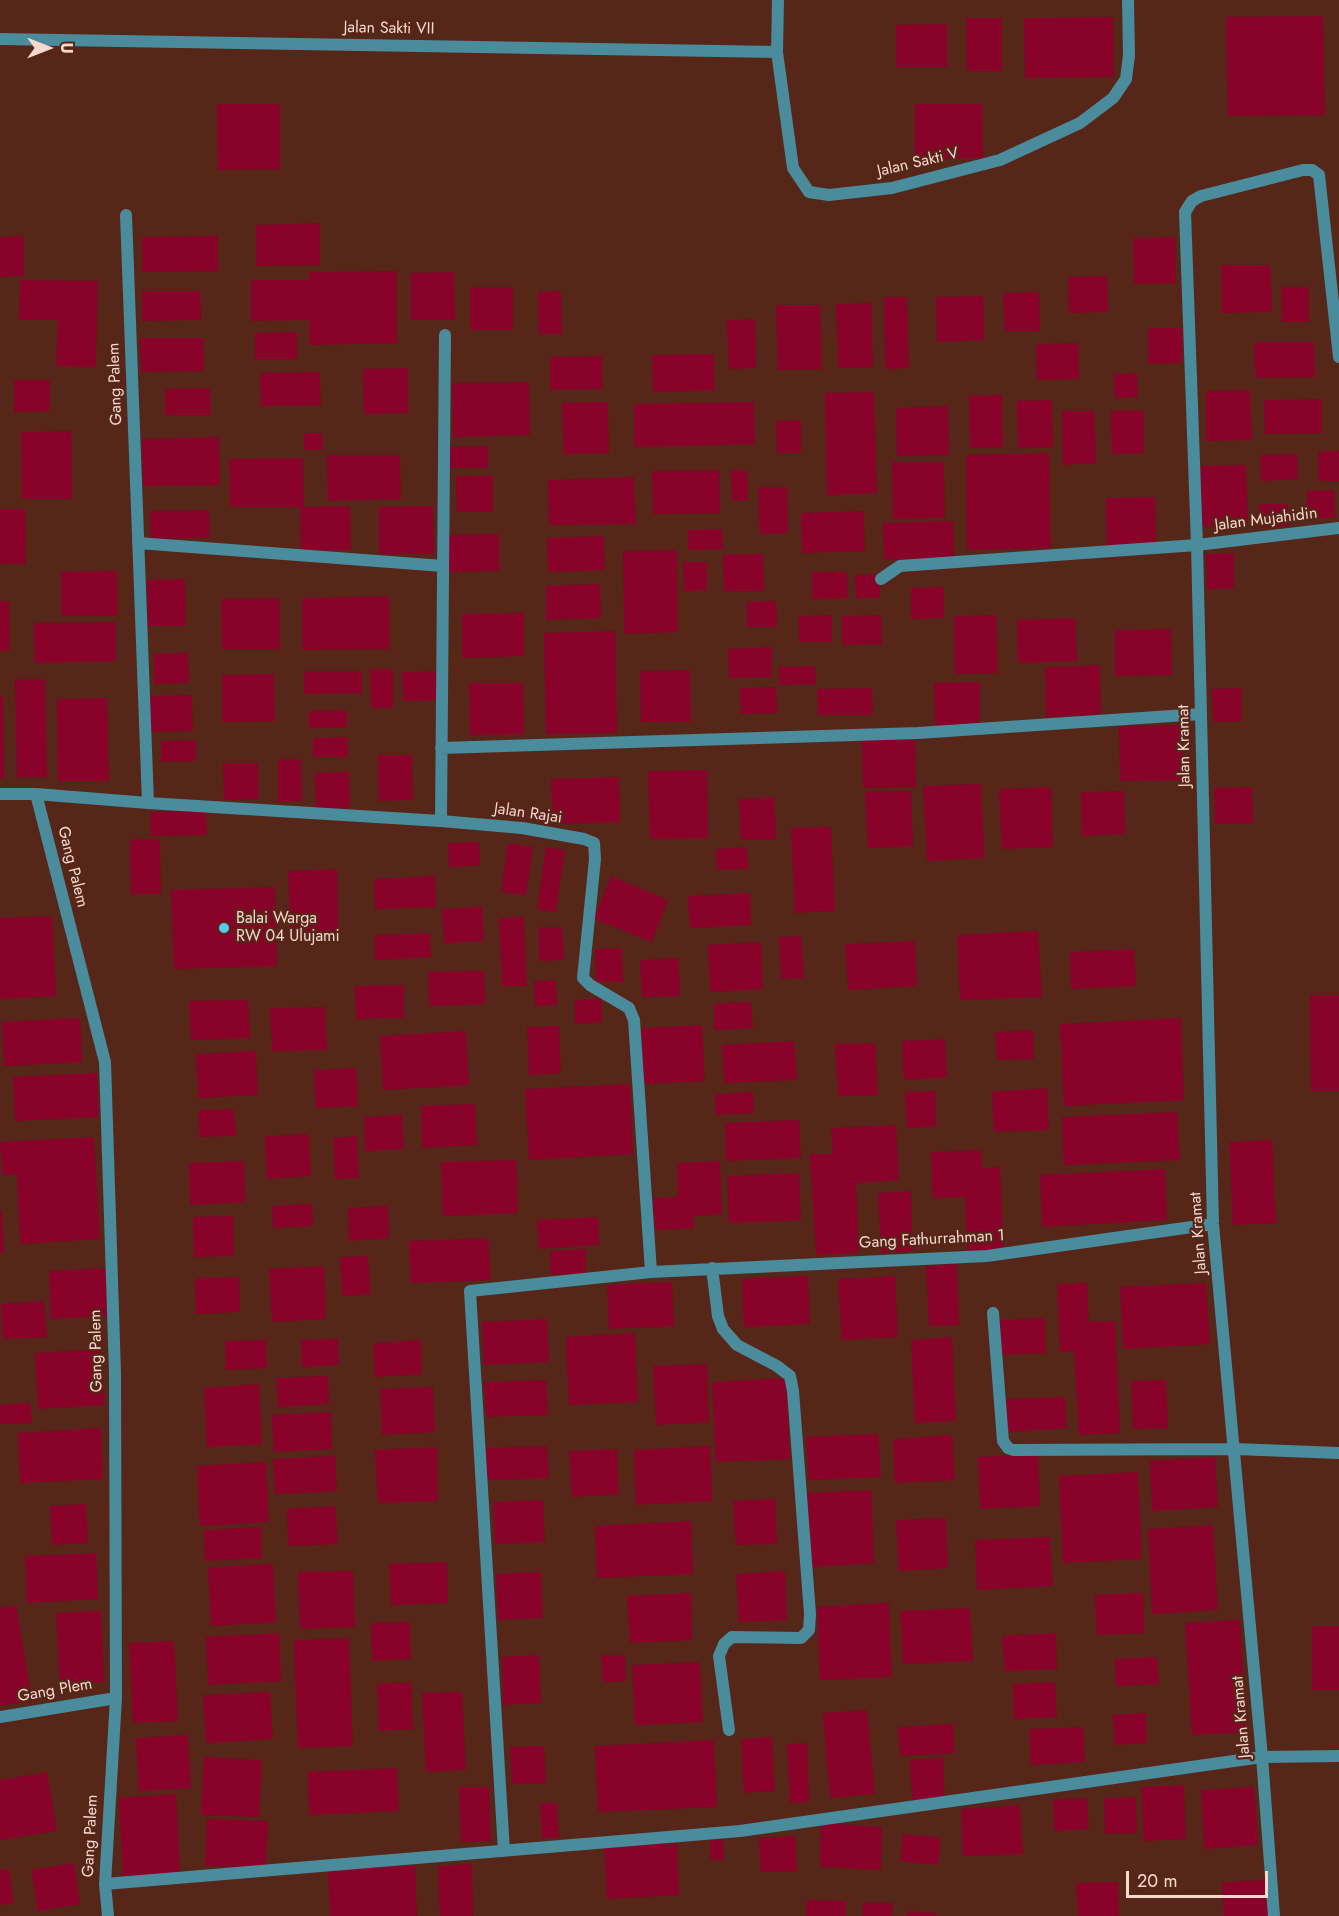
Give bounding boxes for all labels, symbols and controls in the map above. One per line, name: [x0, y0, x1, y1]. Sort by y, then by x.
north arrow: [18, 18, 78, 78]
street label: Jalan Sakti VII: [343, 19, 435, 39]
text: U: [55, 42, 78, 54]
street label: Jalan Sakti V: [875, 144, 961, 182]
street label: Gang Palem: [105, 342, 127, 426]
street label: Jalan Mujahidin: [1214, 504, 1318, 536]
street label: Jalan Kramat: [1175, 705, 1195, 787]
street label: Jalan Rajai: [493, 800, 563, 828]
street label: Gang Palem: [53, 825, 91, 909]
place label: Balai Warga RW 04 Ulujami: [236, 909, 340, 947]
marker: Balai Warga RW 04 Ulujami: [217, 921, 231, 935]
street label: Jalan Kramat: [1187, 1191, 1211, 1275]
street label: Gang Fathurrahman 1: [859, 1227, 1005, 1253]
street label: Gang Palem: [87, 1309, 107, 1393]
street label: Gang Plem: [16, 1675, 94, 1707]
street label: Jalan Kramat: [1229, 1675, 1255, 1759]
street label: Gang Palem: [79, 1794, 103, 1878]
scale bar: [1129, 1859, 1272, 1897]
text: 20 m: [1137, 1868, 1177, 1894]

